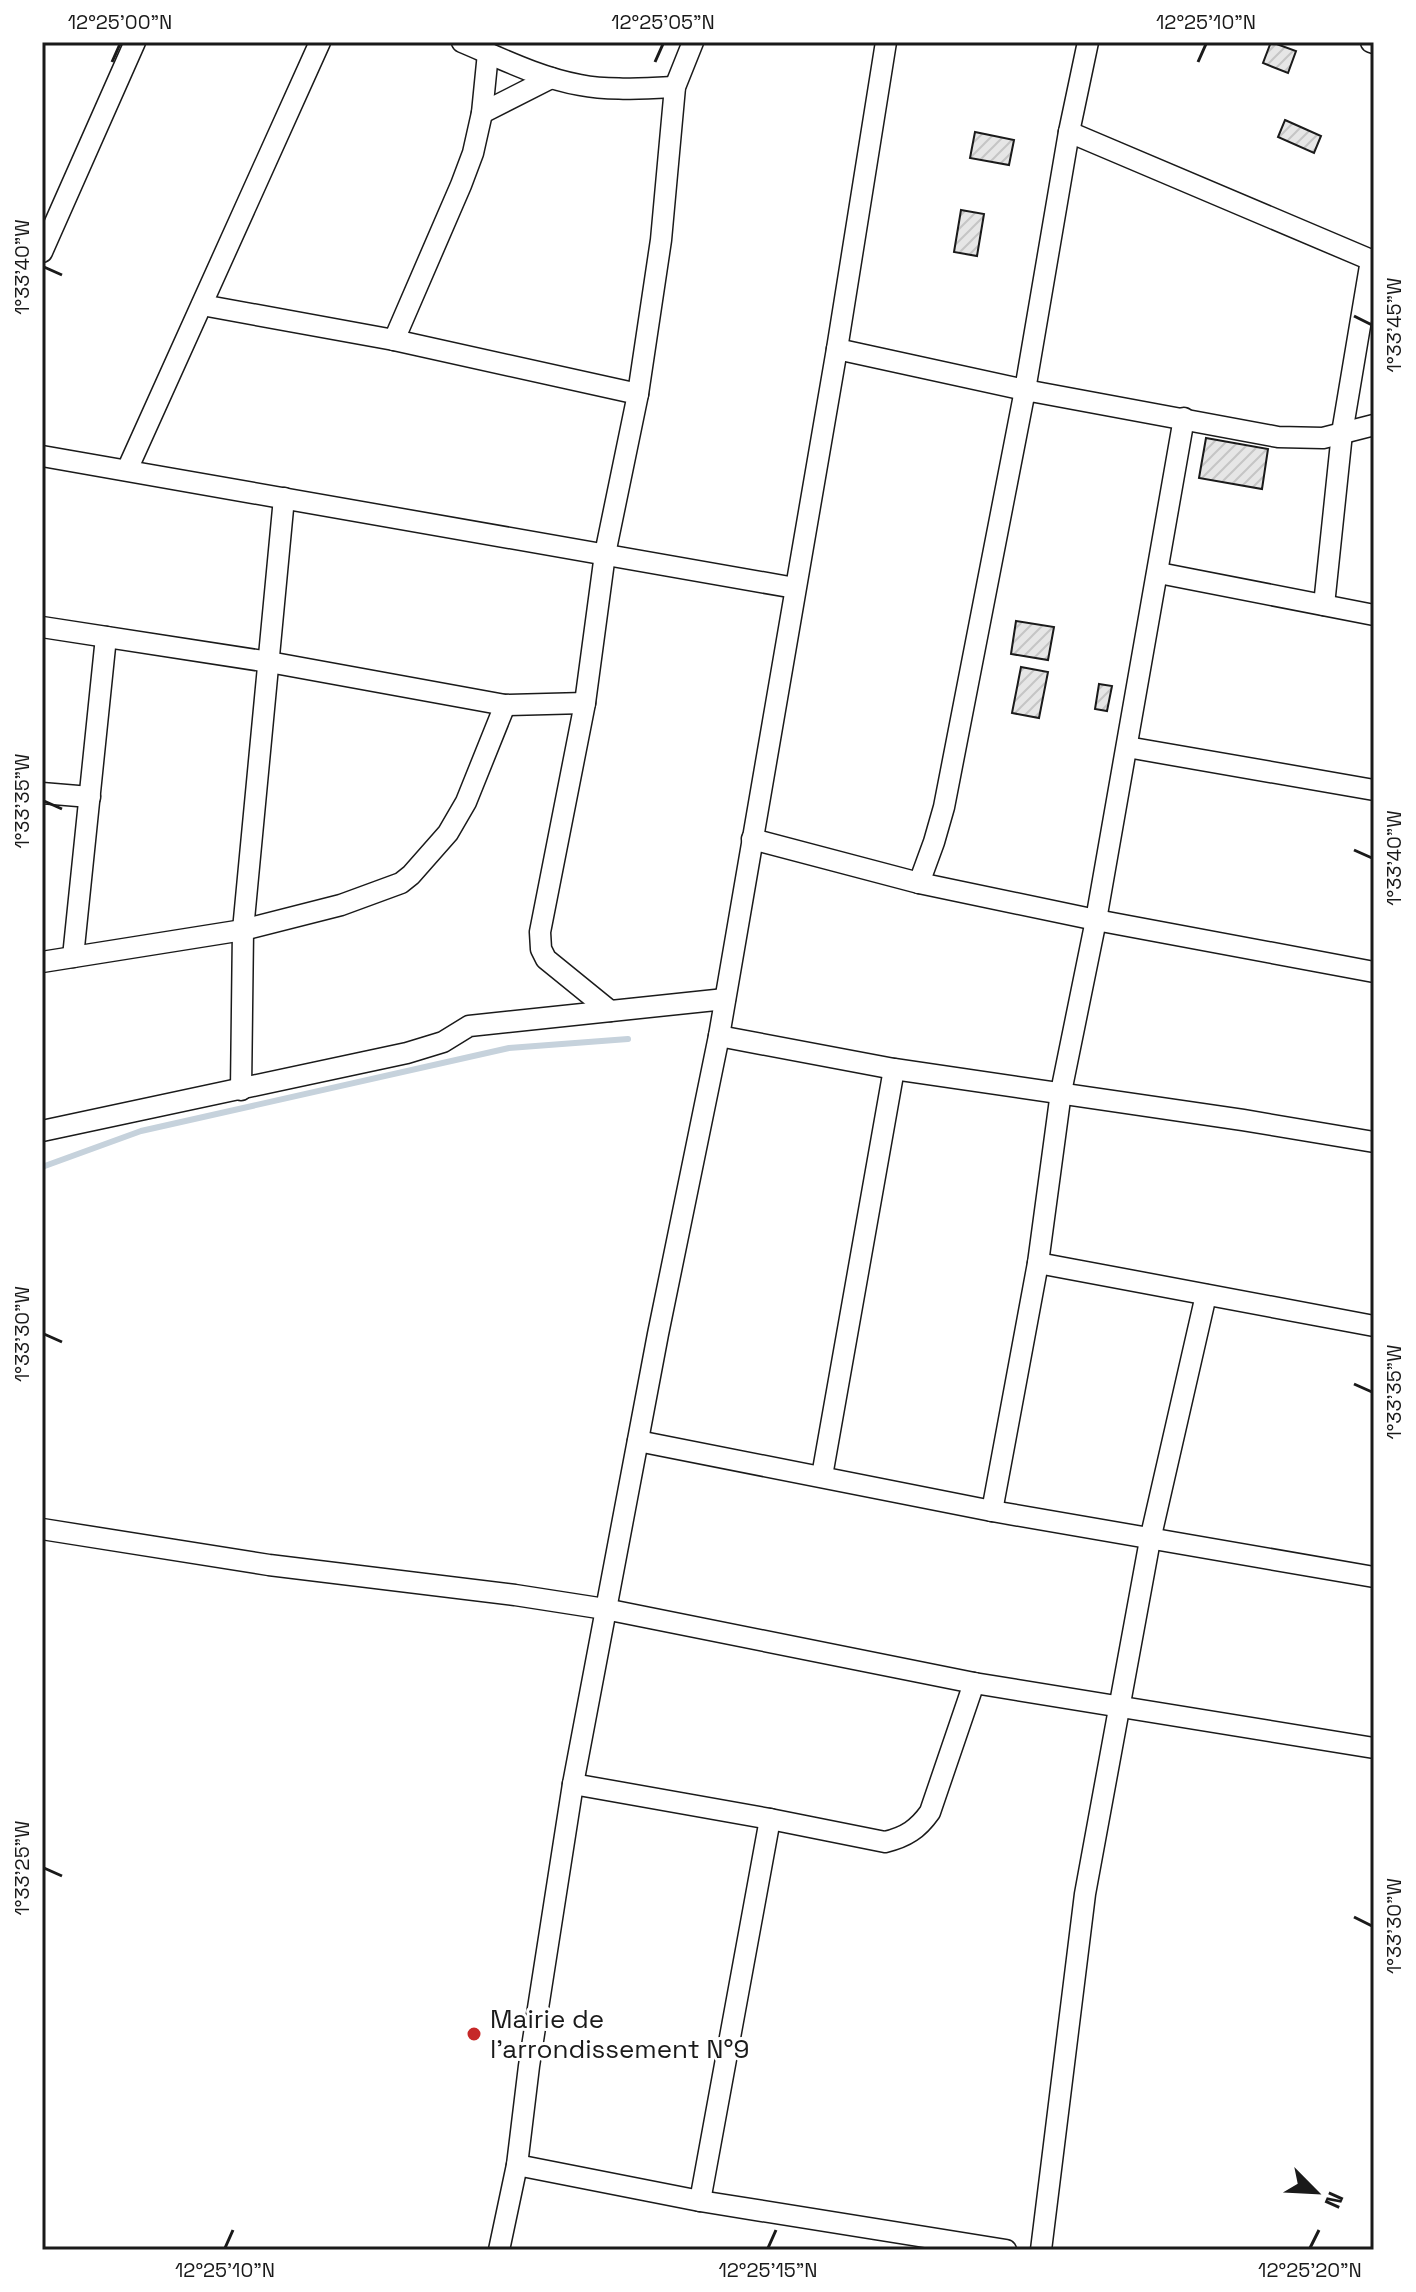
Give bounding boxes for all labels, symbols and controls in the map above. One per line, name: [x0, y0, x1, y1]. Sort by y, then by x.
text: 12°25'00"N: [68, 9, 172, 35]
text: 12°25'05"N: [611, 9, 715, 35]
text: 12°25'10"N: [1156, 9, 1256, 35]
text: 1°33'40"W: [9, 219, 35, 315]
text: 1°33'45"W: [1381, 278, 1407, 372]
text: 1°33'35"W: [9, 753, 35, 849]
text: 1°33'40"W: [1381, 810, 1407, 906]
text: 1°33'30"W: [9, 1286, 35, 1382]
text: 1°33'35"W: [1381, 1344, 1407, 1440]
text: 1°33'25"W: [9, 1820, 35, 1916]
text: 1°33'30"W: [1381, 1878, 1407, 1974]
place label: Mairie de l'arrondissement N°9: [490, 2002, 749, 2066]
marker: Mairie de l'arrondissement N°9: [465, 2025, 483, 2043]
north arrow: [1276, 2152, 1356, 2232]
text: N: [1318, 2188, 1350, 2213]
text: 12°25'10"N: [175, 2257, 275, 2283]
text: 12°25'15"N: [718, 2257, 818, 2283]
text: 12°25'20"N: [1258, 2257, 1362, 2283]

